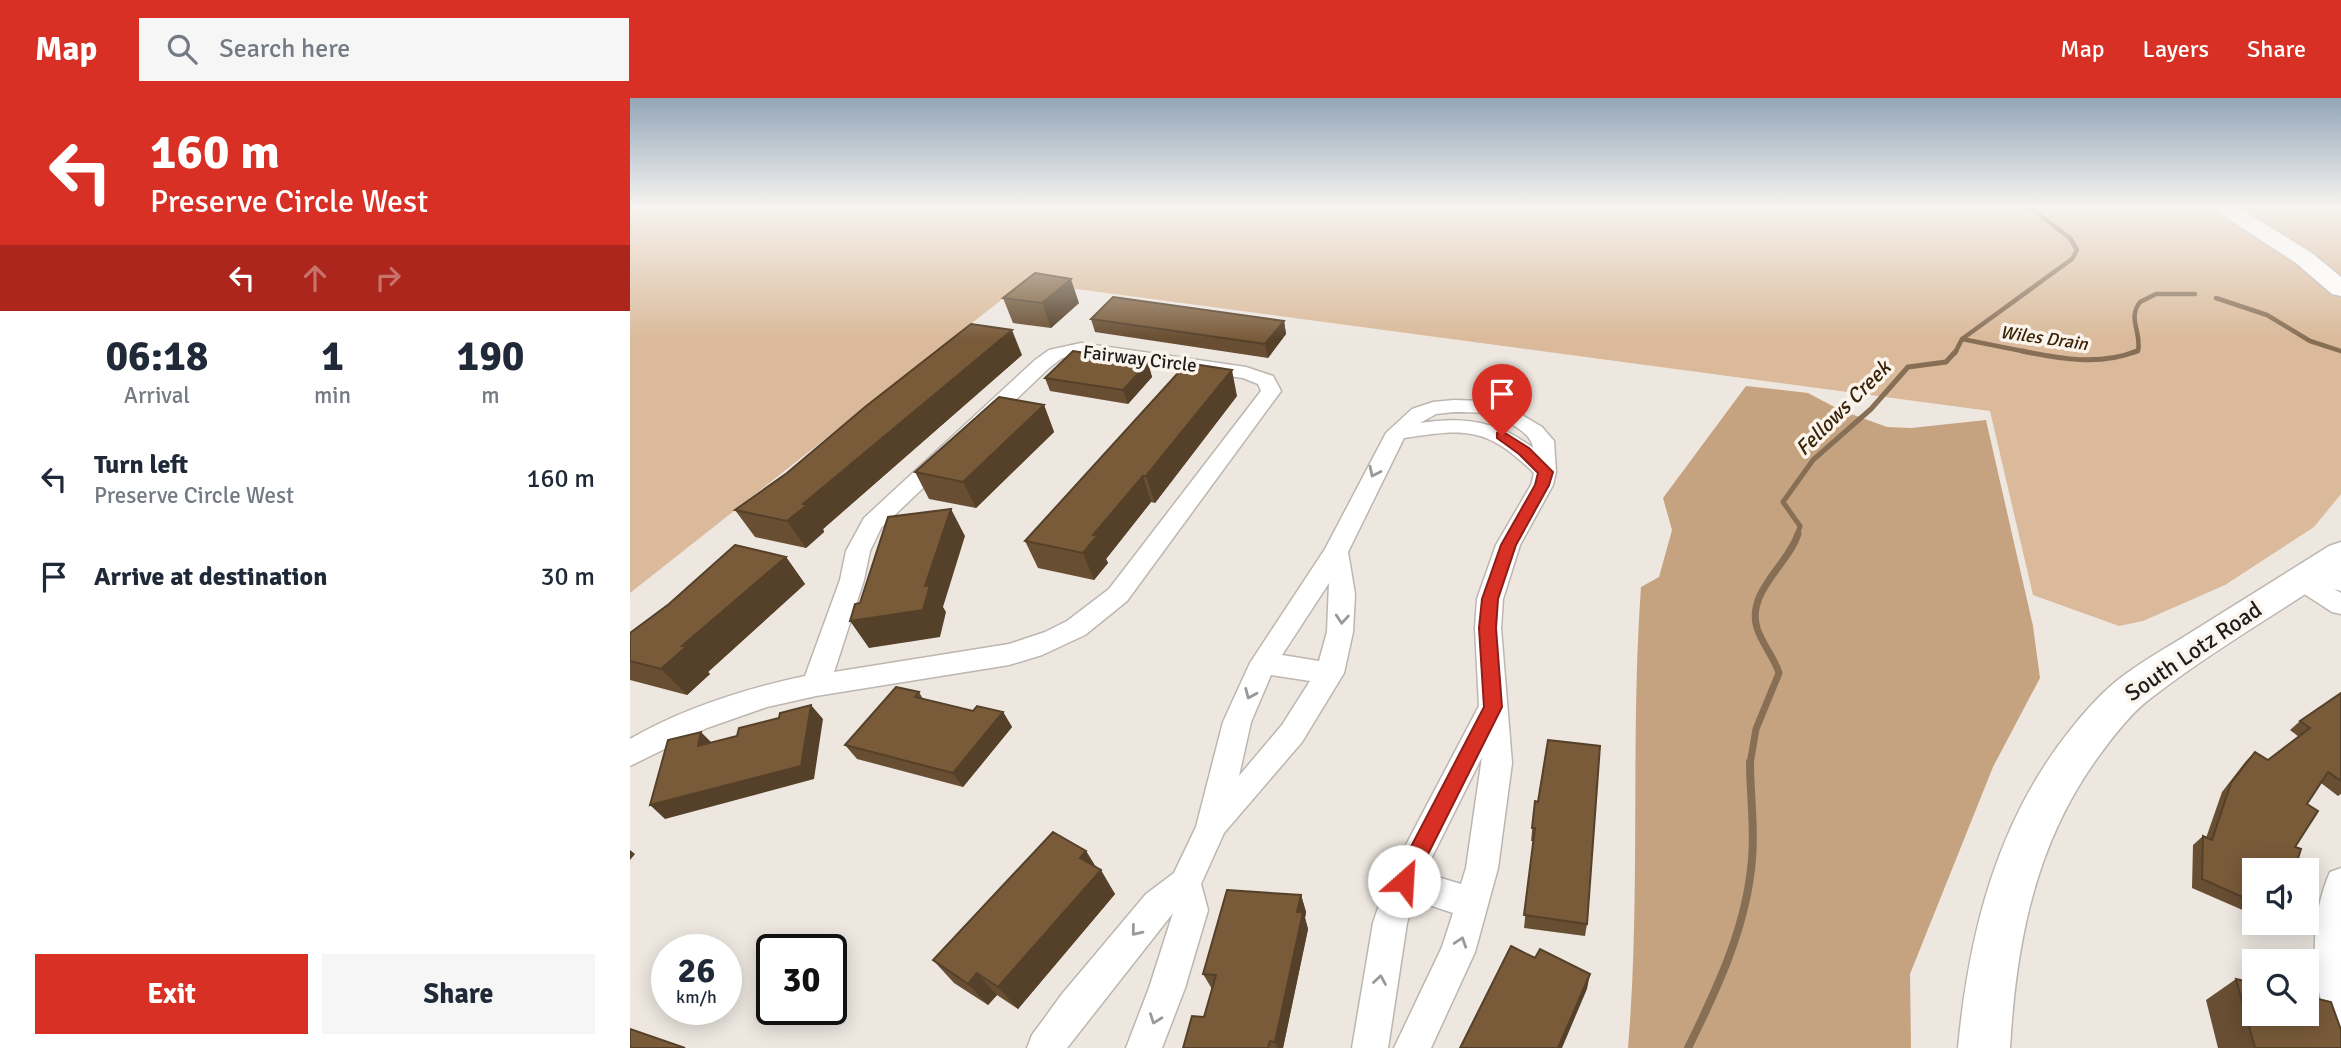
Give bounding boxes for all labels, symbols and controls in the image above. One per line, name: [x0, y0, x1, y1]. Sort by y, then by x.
search box: [139, 18, 629, 81]
text: Map: [35, 29, 97, 70]
icon: search: [163, 30, 201, 68]
text: Search here: [219, 33, 350, 65]
text: Map: [2060, 34, 2105, 64]
text: Layers: [2143, 34, 2209, 64]
text: Share: [2247, 34, 2306, 64]
text: 160 m: [150, 122, 280, 182]
icon: left: [35, 126, 126, 217]
text: Preserve Circle West: [150, 182, 428, 221]
icon: left: [223, 259, 261, 297]
icon: ahead: [296, 259, 334, 297]
icon: right: [369, 259, 407, 297]
water label: Wiles Drain: [1999, 321, 2090, 355]
text: 06:18: [105, 331, 209, 382]
text: 1: [321, 331, 344, 382]
text: 190: [456, 331, 525, 382]
street label: Fairway Circle: [1082, 340, 1198, 378]
water label: Fellows Creek: [1790, 353, 1898, 461]
pin: [1472, 364, 1532, 436]
icon: arrive: [1483, 375, 1521, 413]
text: Arrival: [124, 381, 190, 410]
text: min: [314, 381, 351, 410]
text: m: [481, 381, 500, 410]
text: Turn left: [94, 449, 188, 481]
icon: left: [35, 460, 73, 498]
text: 160 m: [526, 463, 595, 495]
one-way arrow: [1369, 465, 1383, 477]
text: Preserve Circle West: [94, 481, 294, 510]
icon: arrive: [35, 558, 73, 596]
text: Arrive at destination: [94, 561, 327, 593]
text: 30 m: [540, 561, 595, 593]
street label: South Lotz Road: [2119, 595, 2267, 708]
one-way arrow: [1335, 614, 1350, 625]
one-way arrow: [1244, 687, 1258, 699]
position arrow: [1367, 844, 1441, 918]
map controls: [2242, 858, 2319, 1026]
button: sound: [2242, 858, 2319, 935]
one-way arrow: [1132, 924, 1145, 936]
speed limit sign: 30: [756, 934, 847, 1025]
one-way arrow: [1453, 936, 1467, 948]
text: 26: [678, 949, 715, 992]
button: search: [2242, 949, 2319, 1026]
button: Exit: [35, 954, 308, 1034]
button: Share: [322, 954, 595, 1034]
one-way arrow: [1372, 975, 1387, 986]
text: km/h: [676, 986, 717, 1008]
one-way arrow: [1150, 1013, 1164, 1025]

